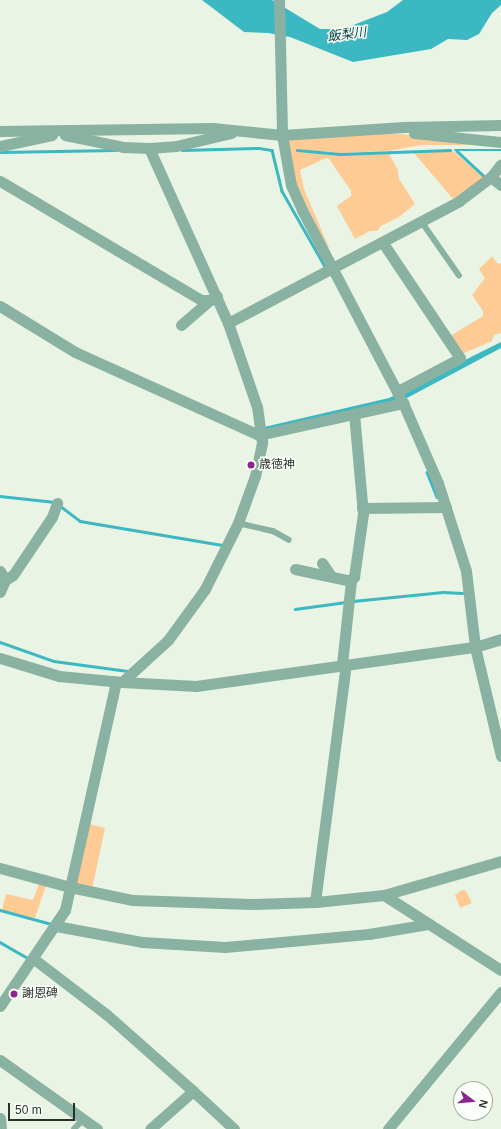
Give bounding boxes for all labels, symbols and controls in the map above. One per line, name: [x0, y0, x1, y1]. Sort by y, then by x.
water label: 飯梨川: [327, 25, 367, 45]
place label: 歳徳神: [259, 458, 295, 472]
marker: 歳徳神: [246, 460, 256, 470]
place label: 謝恩碑: [22, 987, 58, 1001]
marker: 謝恩碑: [9, 989, 19, 999]
north arrow: [453, 1081, 493, 1121]
scale bar: [10, 1095, 77, 1121]
text: N: [477, 1099, 490, 1110]
text: 50 m: [15, 1103, 42, 1117]

